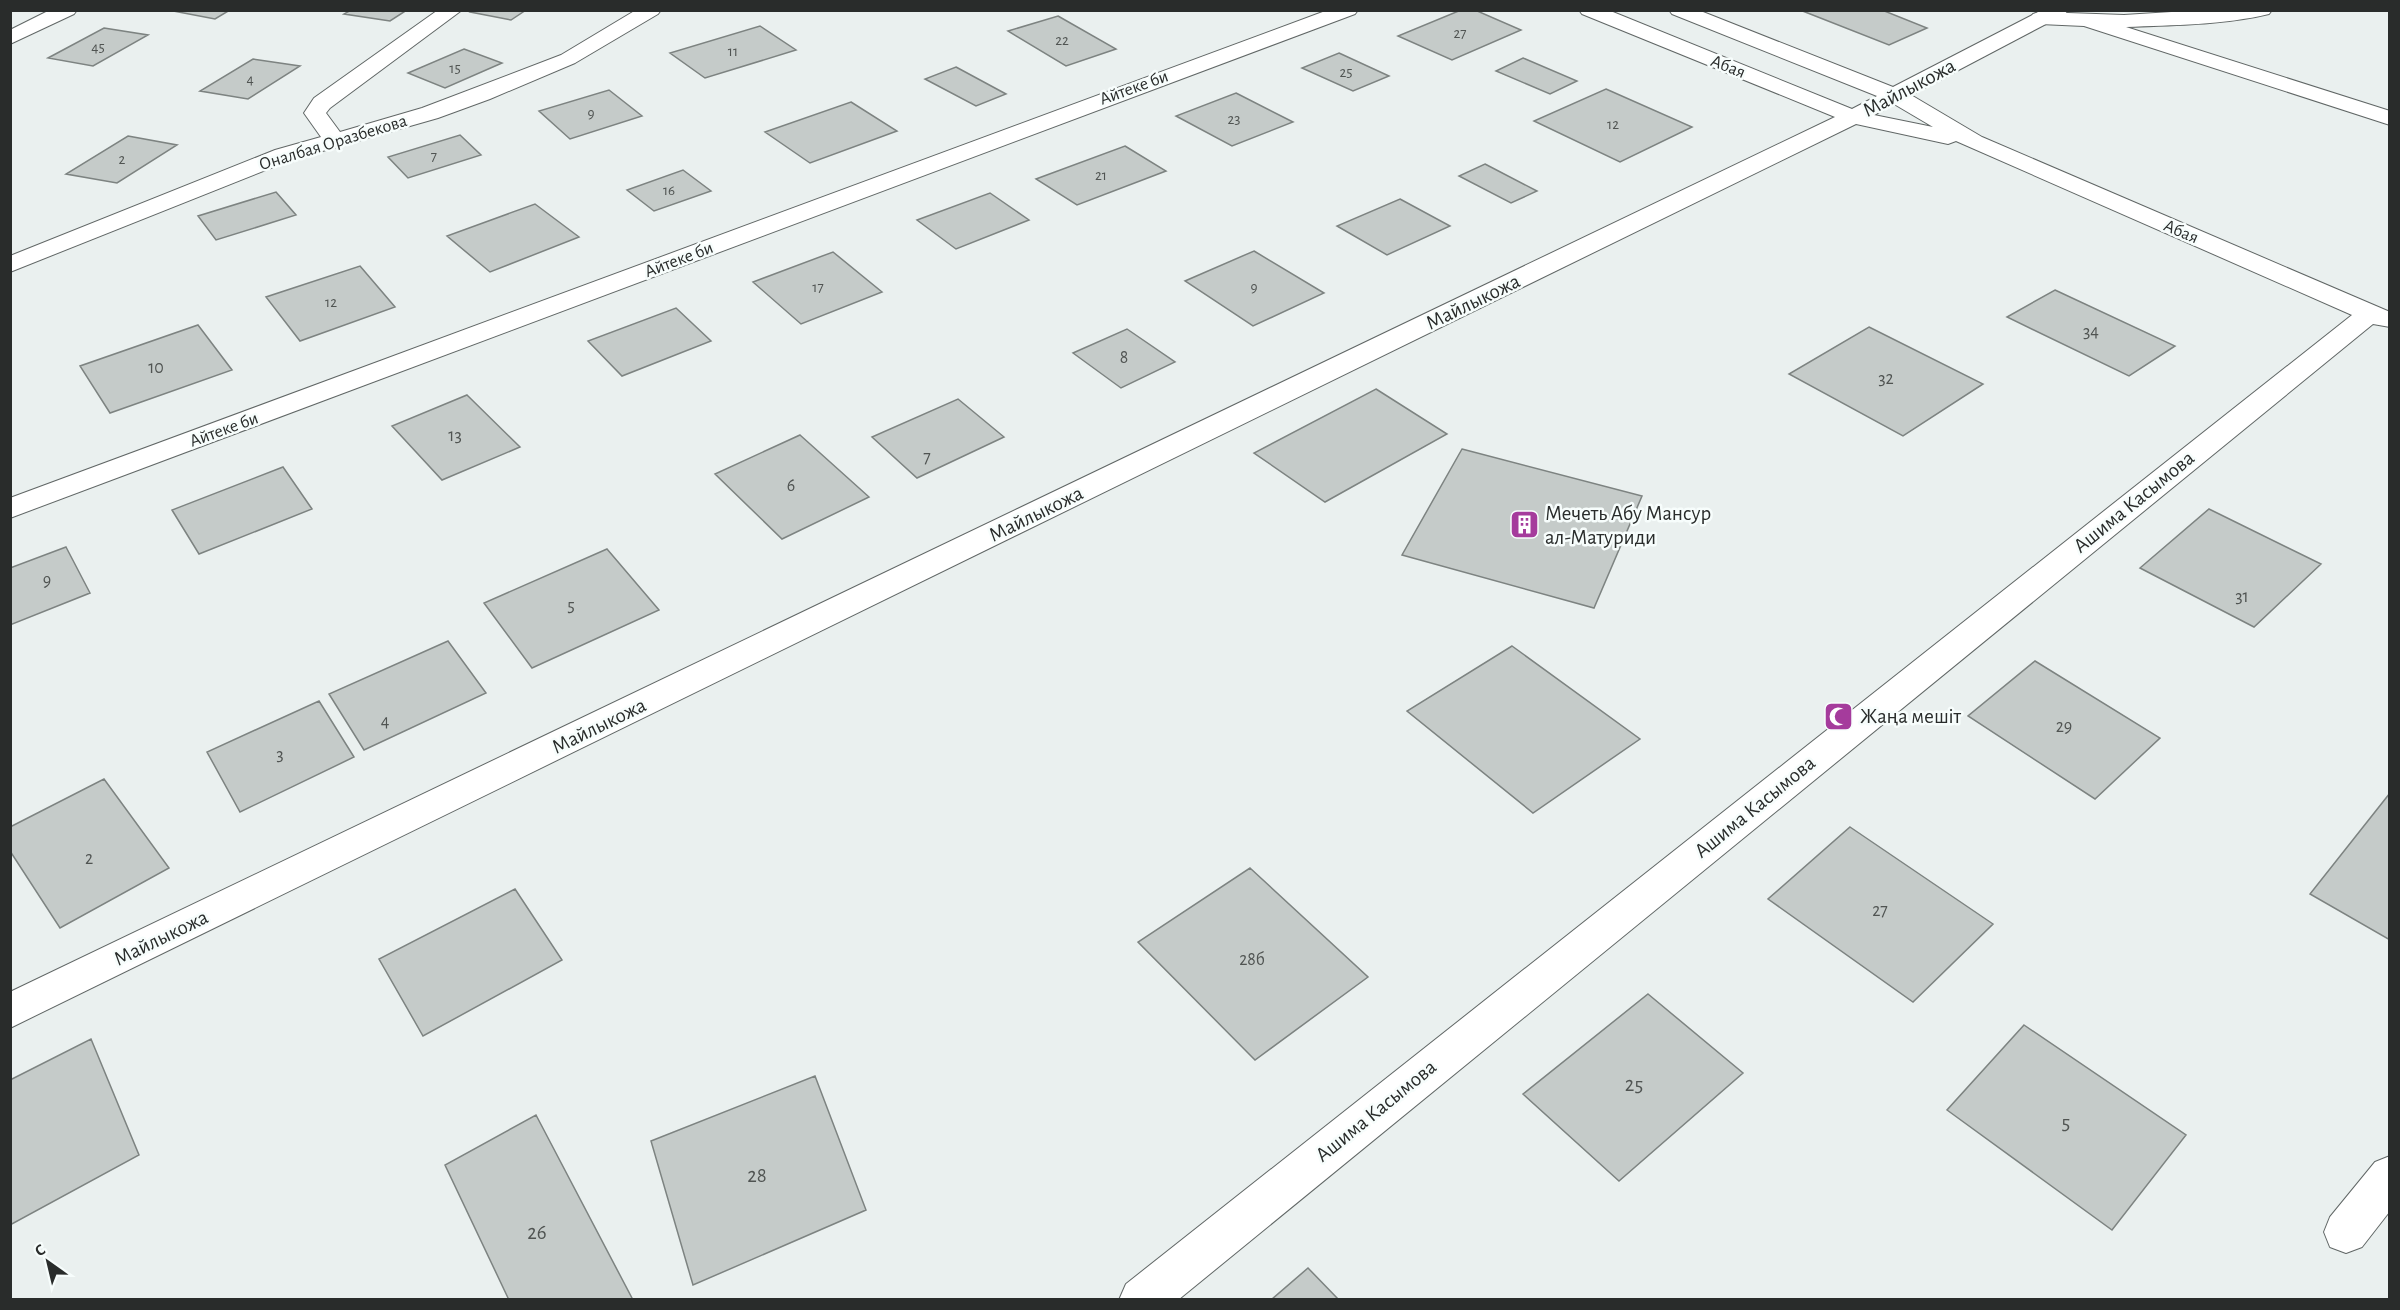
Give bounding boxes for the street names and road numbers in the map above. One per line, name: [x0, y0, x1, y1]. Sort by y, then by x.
street label: Абая: [1708, 51, 1748, 82]
street label: Майлыкожа: [1859, 55, 1959, 121]
street label: Айтеке би: [1097, 66, 1171, 109]
street label: Оналбая Оразбекова: [257, 111, 409, 174]
street label: Абая: [2161, 216, 2201, 247]
street label: Айтеке би: [642, 238, 716, 281]
street label: Майлыкожа: [1423, 270, 1524, 334]
street label: Айтеке би: [187, 408, 261, 451]
street label: Ашима Касымова: [2070, 447, 2199, 557]
street label: Майлыкожа: [986, 482, 1087, 546]
street label: Майлыкожа: [549, 694, 650, 758]
street label: Ашима Касымова: [1691, 752, 1820, 862]
street label: Майлыкожа: [111, 906, 212, 970]
street label: Ашима Касымова: [1312, 1056, 1441, 1166]

